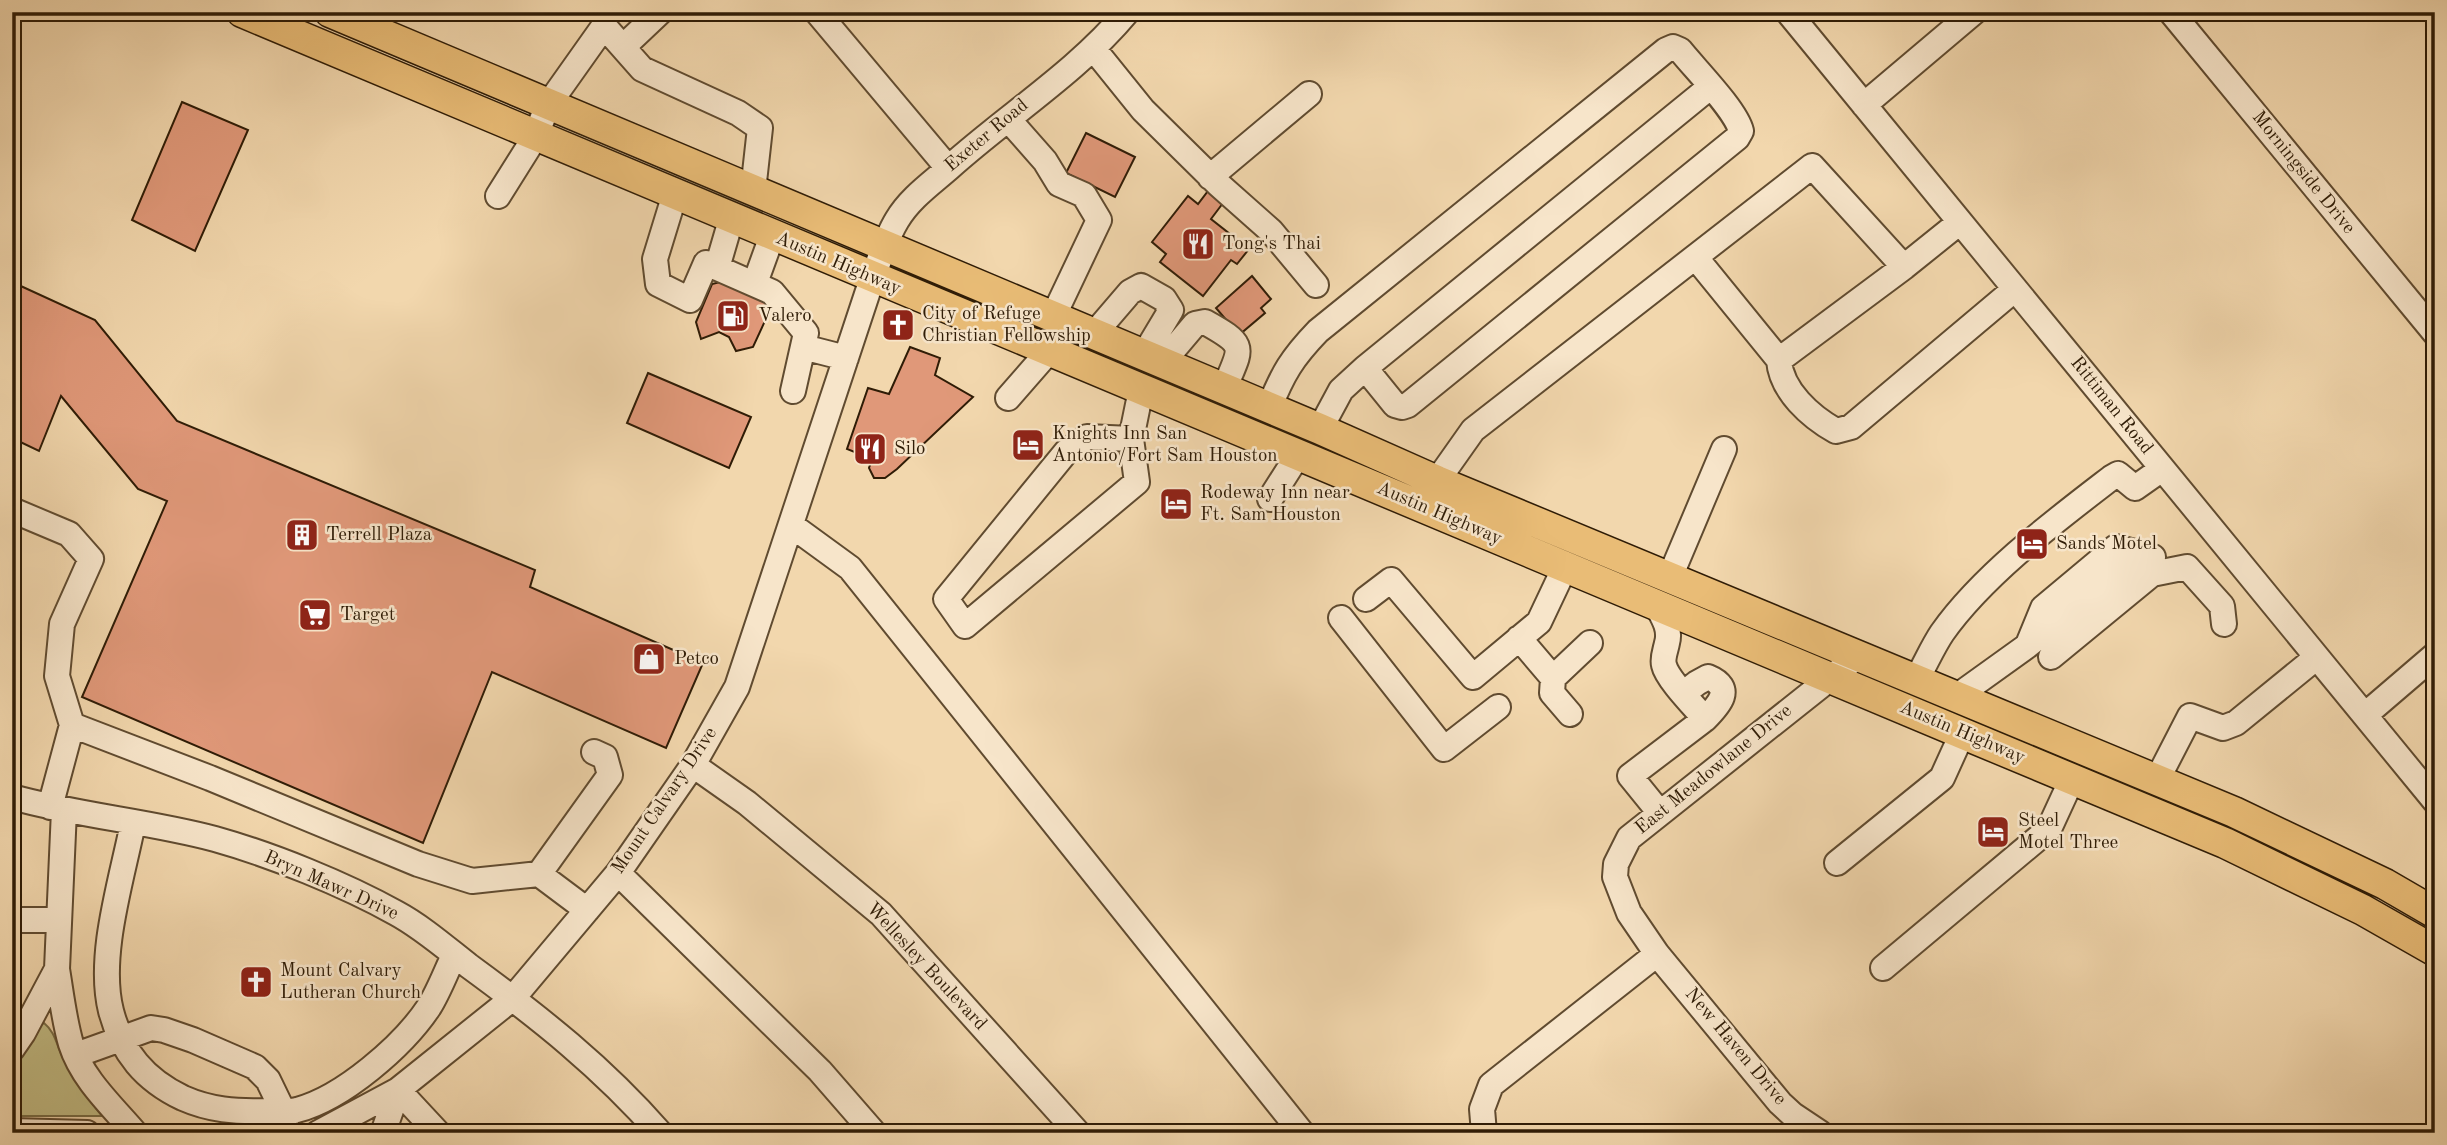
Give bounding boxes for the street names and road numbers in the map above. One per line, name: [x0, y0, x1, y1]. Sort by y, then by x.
street label: Exeter Road: [942, 96, 1032, 176]
street label: Morningside Drive: [2248, 108, 2358, 238]
street label: Austin Highway: [772, 229, 904, 299]
street label: Rittiman Road: [2066, 354, 2156, 458]
street label: Austin Highway: [1373, 479, 1505, 549]
street label: Austin Highway: [1896, 698, 2028, 768]
street label: East Meadowlane Drive: [1632, 701, 1796, 839]
street label: Mount Calvary Drive: [609, 724, 721, 878]
street label: Bryn Mawr Drive: [261, 848, 401, 924]
street label: Wellesley Boulevard: [862, 900, 990, 1035]
street label: New Haven Drive: [1681, 985, 1789, 1109]

